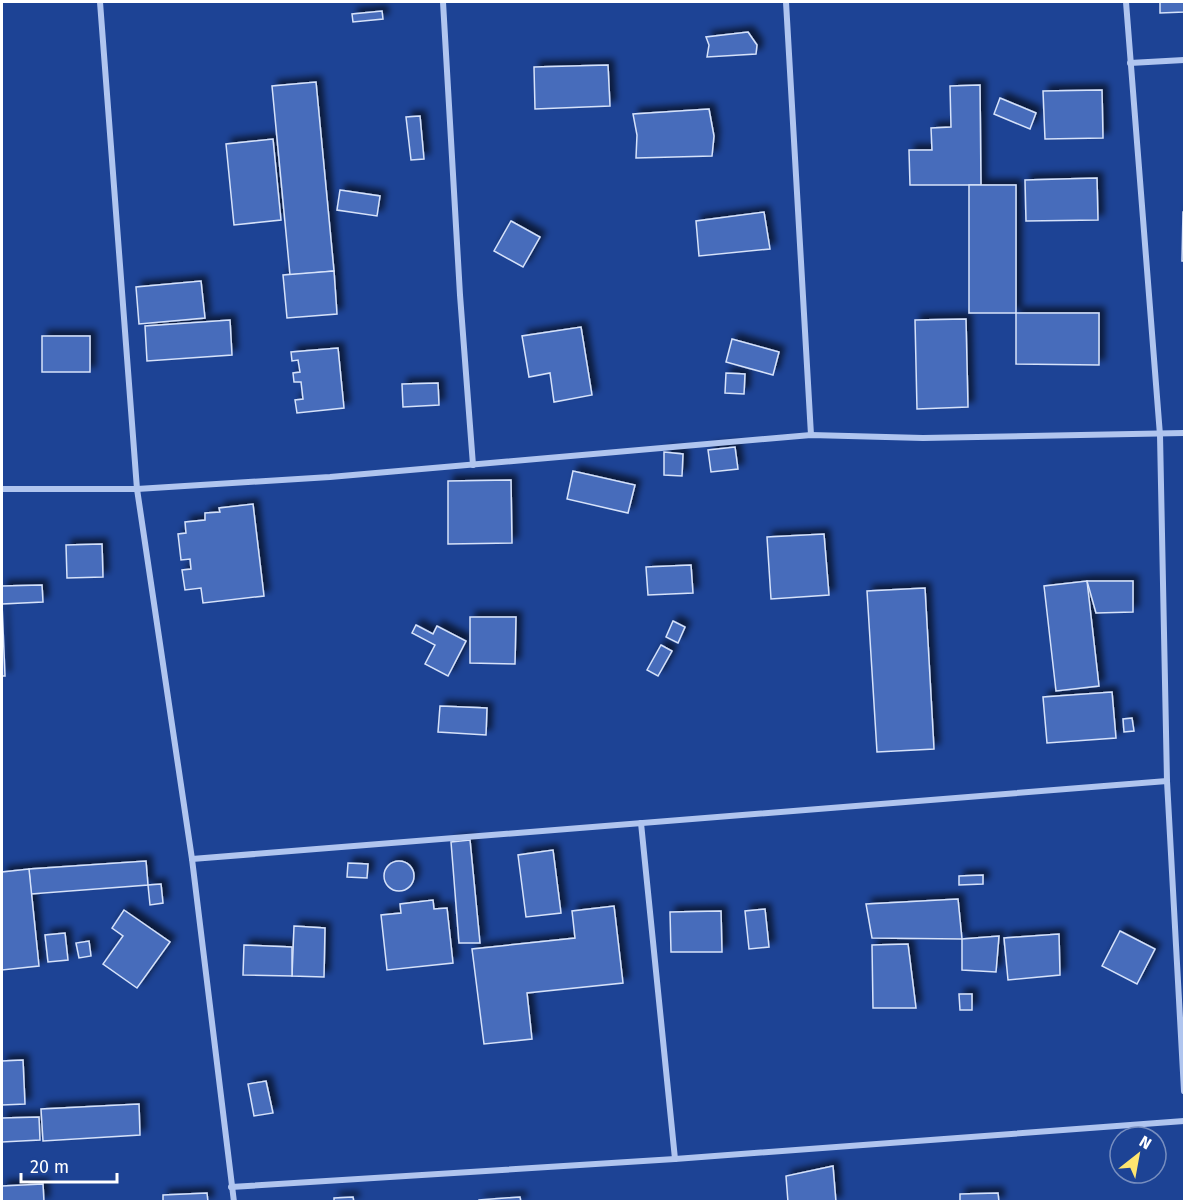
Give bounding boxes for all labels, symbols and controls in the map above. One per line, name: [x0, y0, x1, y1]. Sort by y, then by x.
north arrow: [1108, 1125, 1168, 1185]
text: N: [1136, 1132, 1155, 1153]
scale bar: [21, 1146, 117, 1184]
text: 20 m: [30, 1156, 69, 1178]

